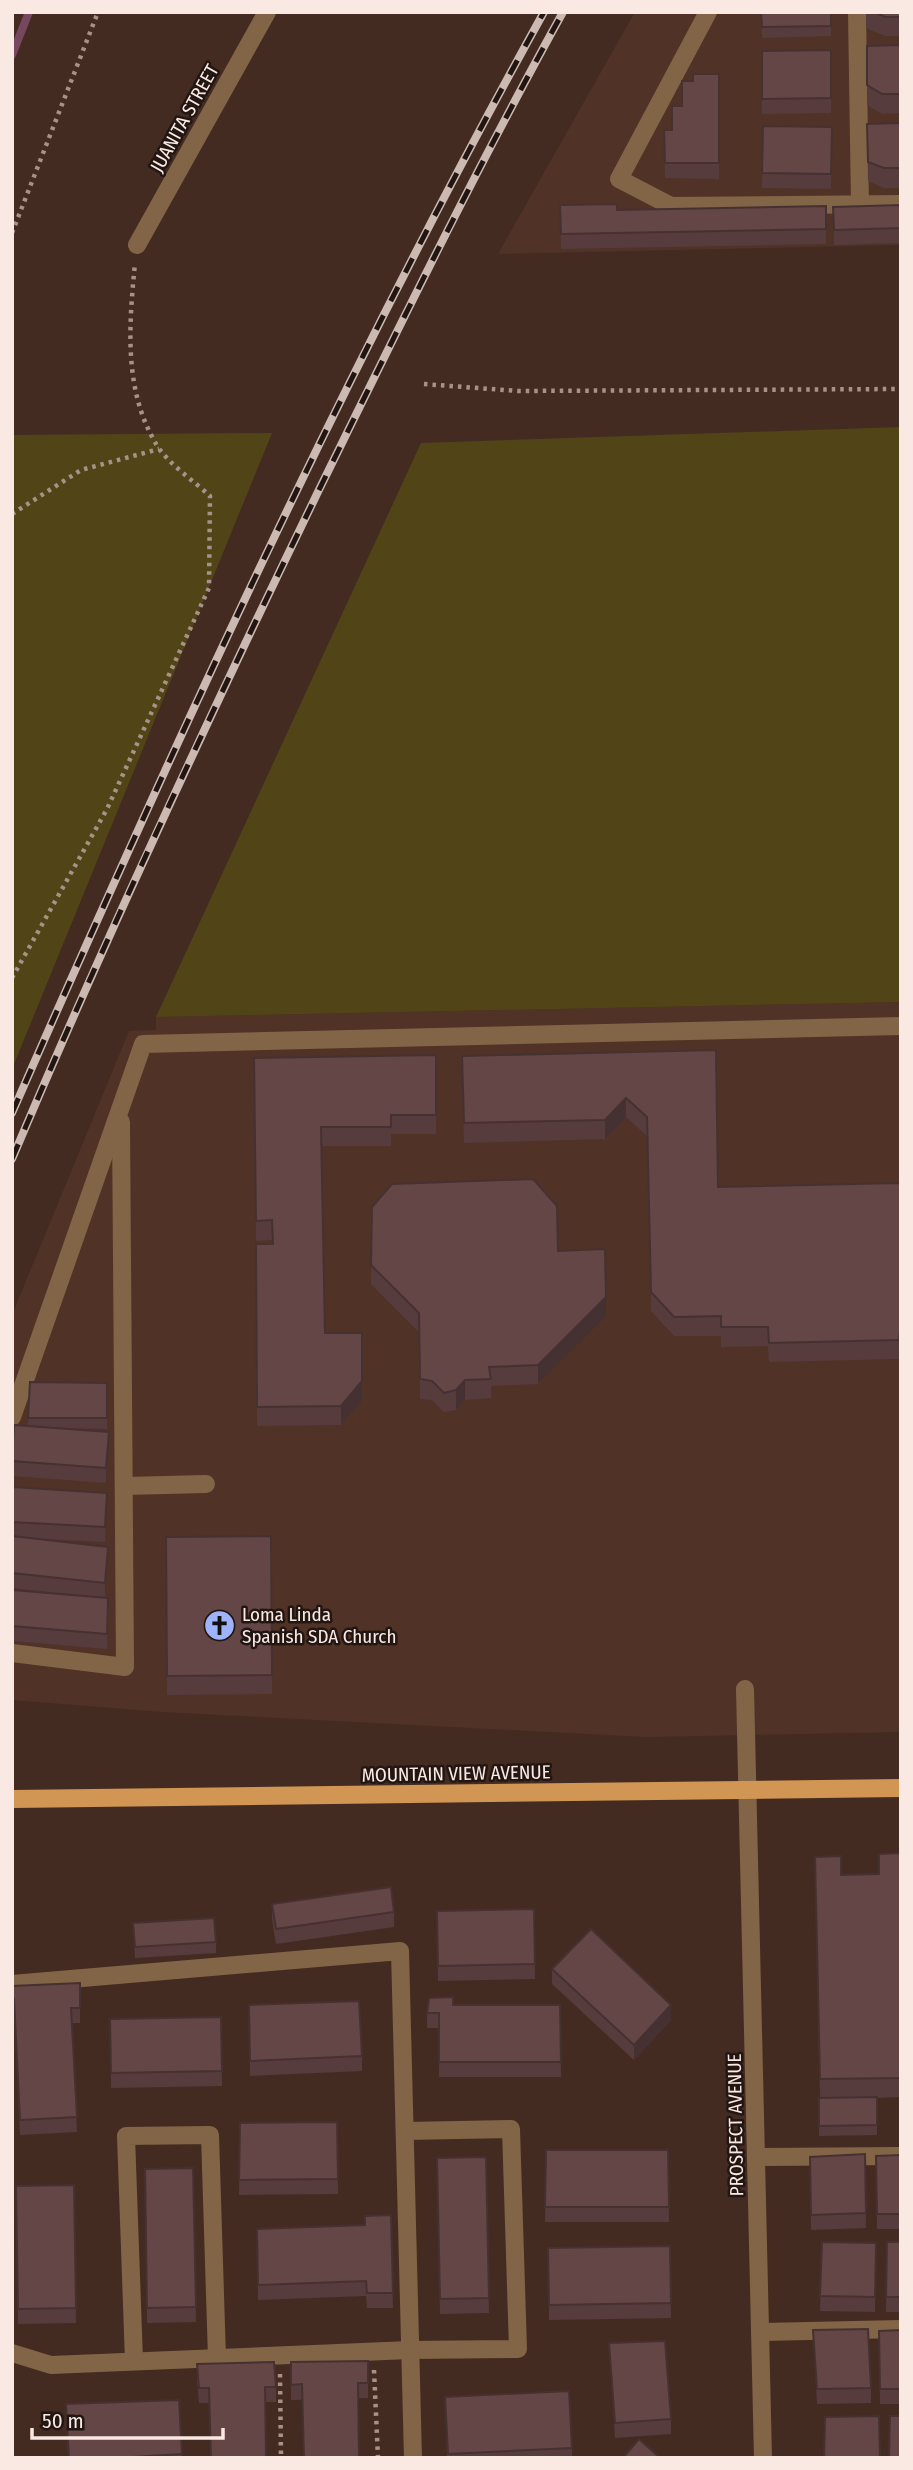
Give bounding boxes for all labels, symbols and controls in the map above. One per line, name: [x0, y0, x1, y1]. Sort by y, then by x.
street label: JUANITA STREET: [145, 60, 224, 176]
place label: Loma Linda Spanish SDA Church: [242, 1603, 396, 1648]
church icon: Loma Linda Spanish SDA Church: [202, 1608, 236, 1642]
street label: MOUNTAIN VIEW AVENUE: [361, 1760, 551, 1787]
street label: PROSPECT AVENUE: [723, 2053, 748, 2197]
scale bar: [32, 2396, 222, 2440]
text: 50 m: [42, 2408, 84, 2434]

